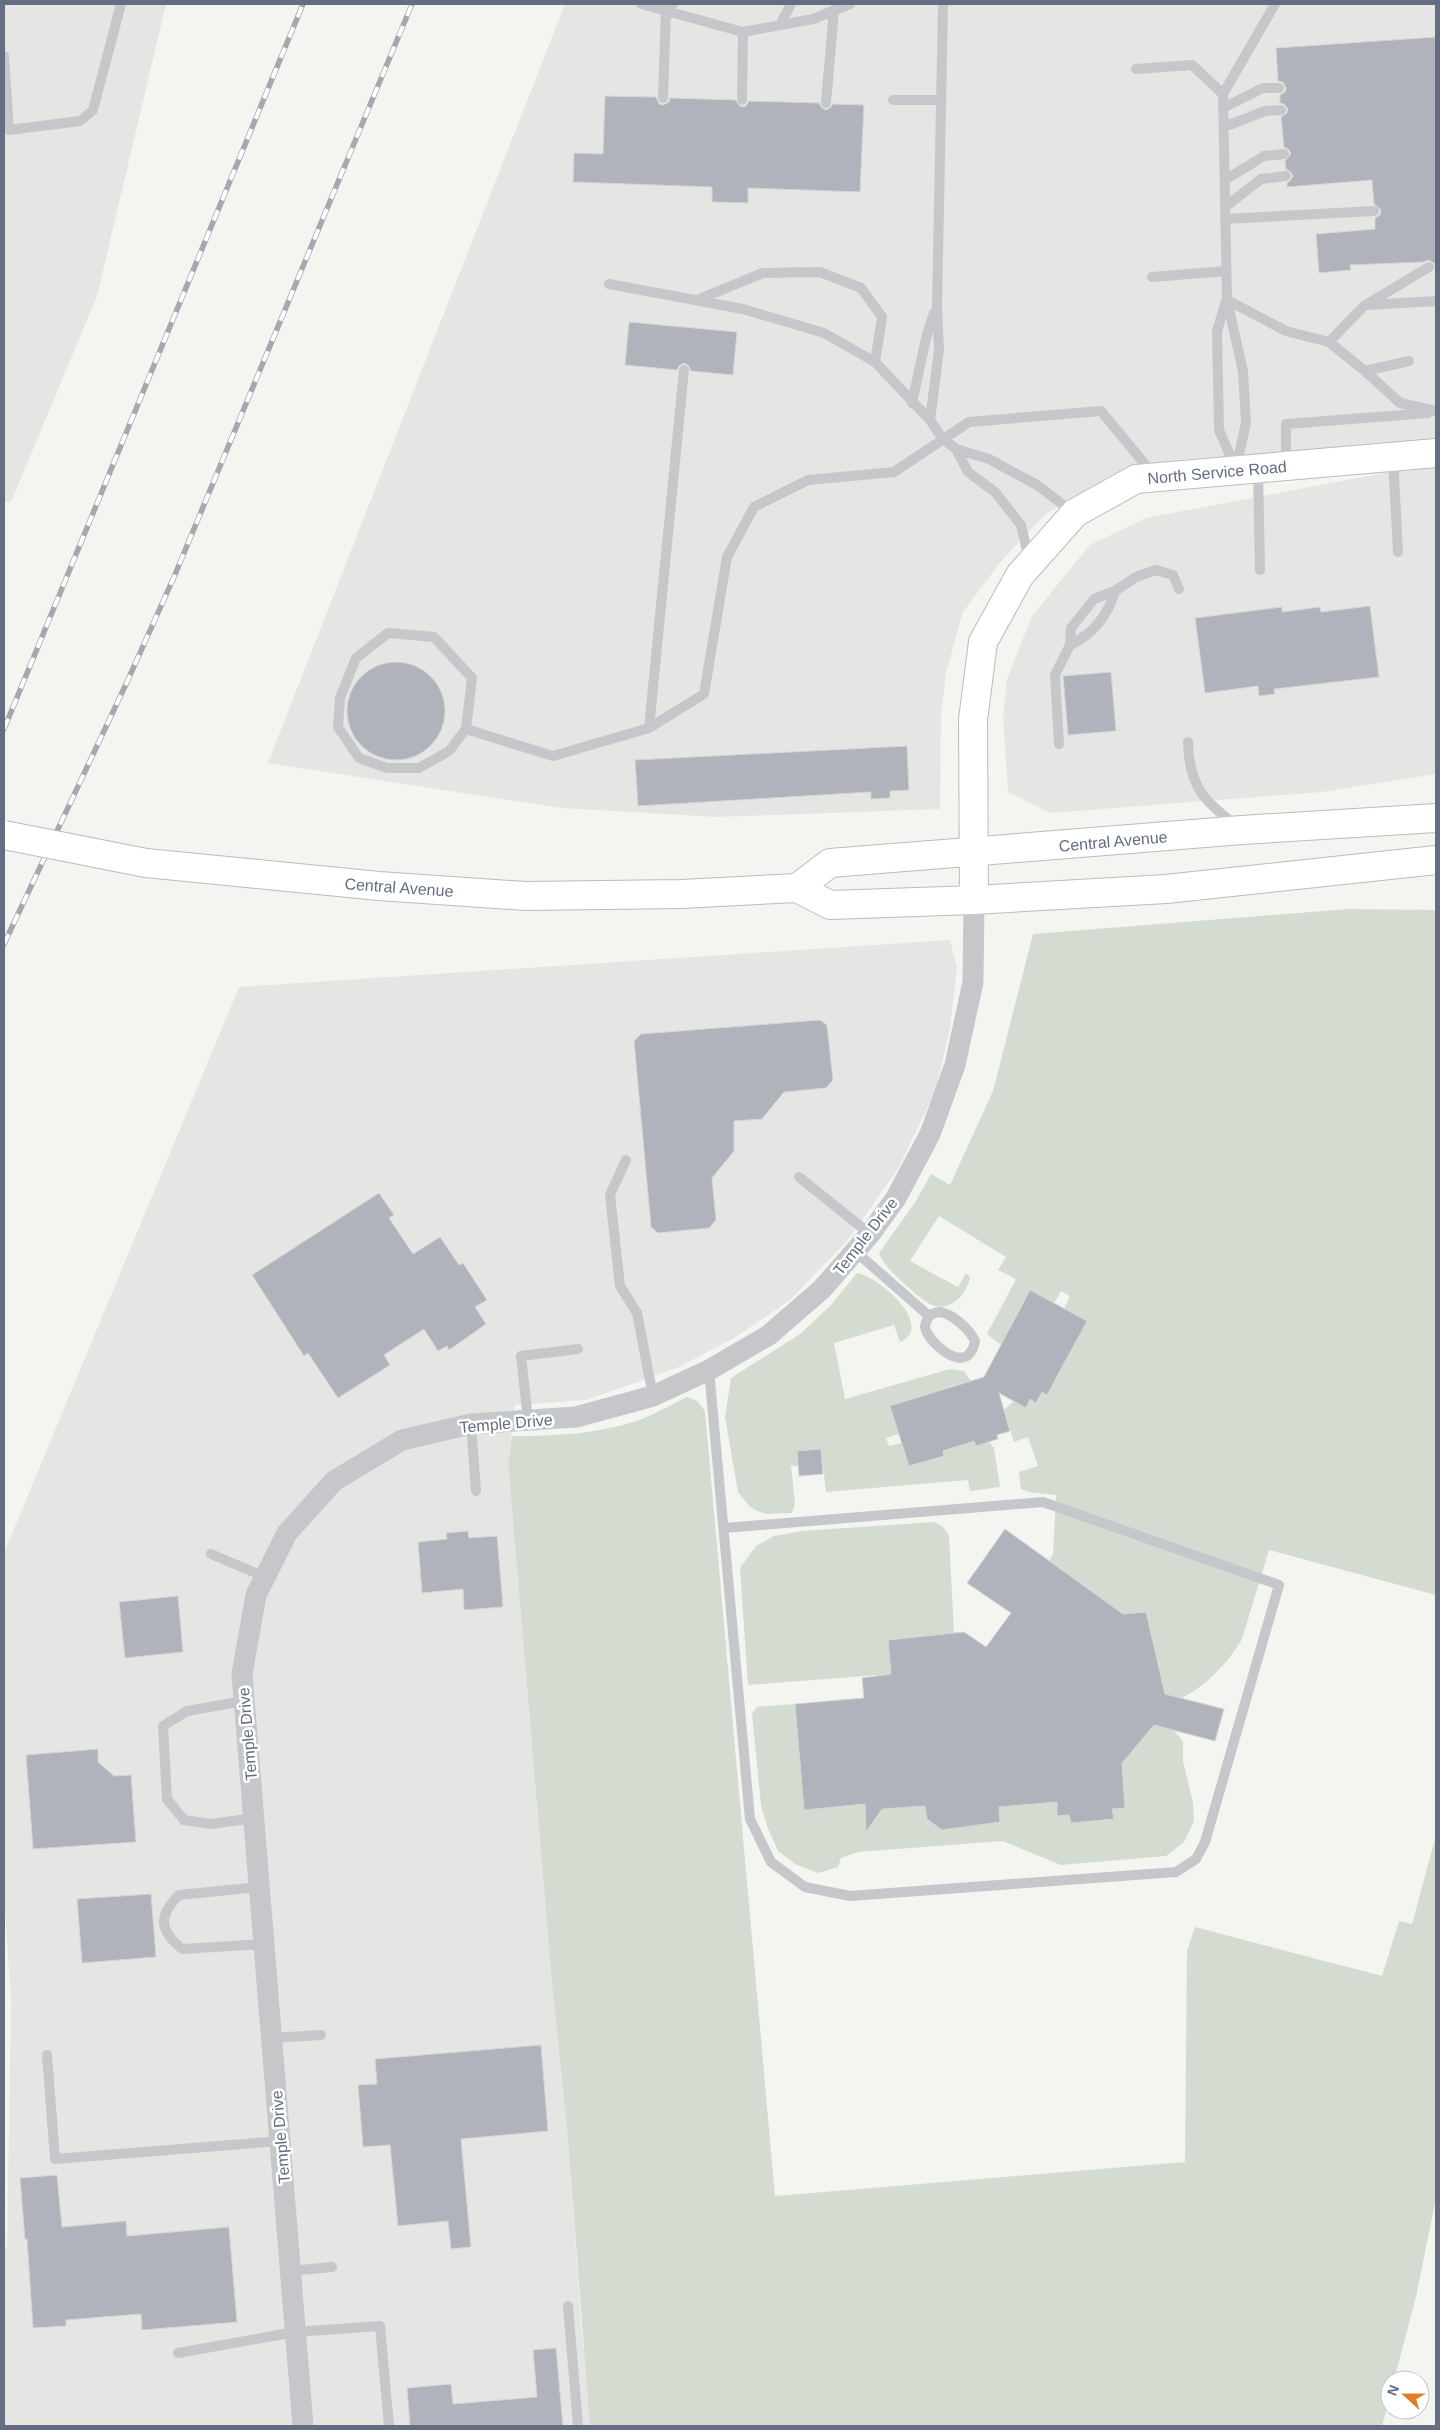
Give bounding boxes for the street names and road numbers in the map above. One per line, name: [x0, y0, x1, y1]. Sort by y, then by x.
street label: North Service Road: [1147, 458, 1287, 487]
street label: Central Avenue: [1058, 828, 1168, 855]
street label: Central Avenue: [344, 875, 454, 900]
street label: Temple Drive: [830, 1194, 901, 1278]
street label: Temple Drive: [459, 1411, 553, 1436]
street label: Temple Drive: [235, 1687, 260, 1781]
street label: Temple Drive: [268, 2090, 293, 2184]

